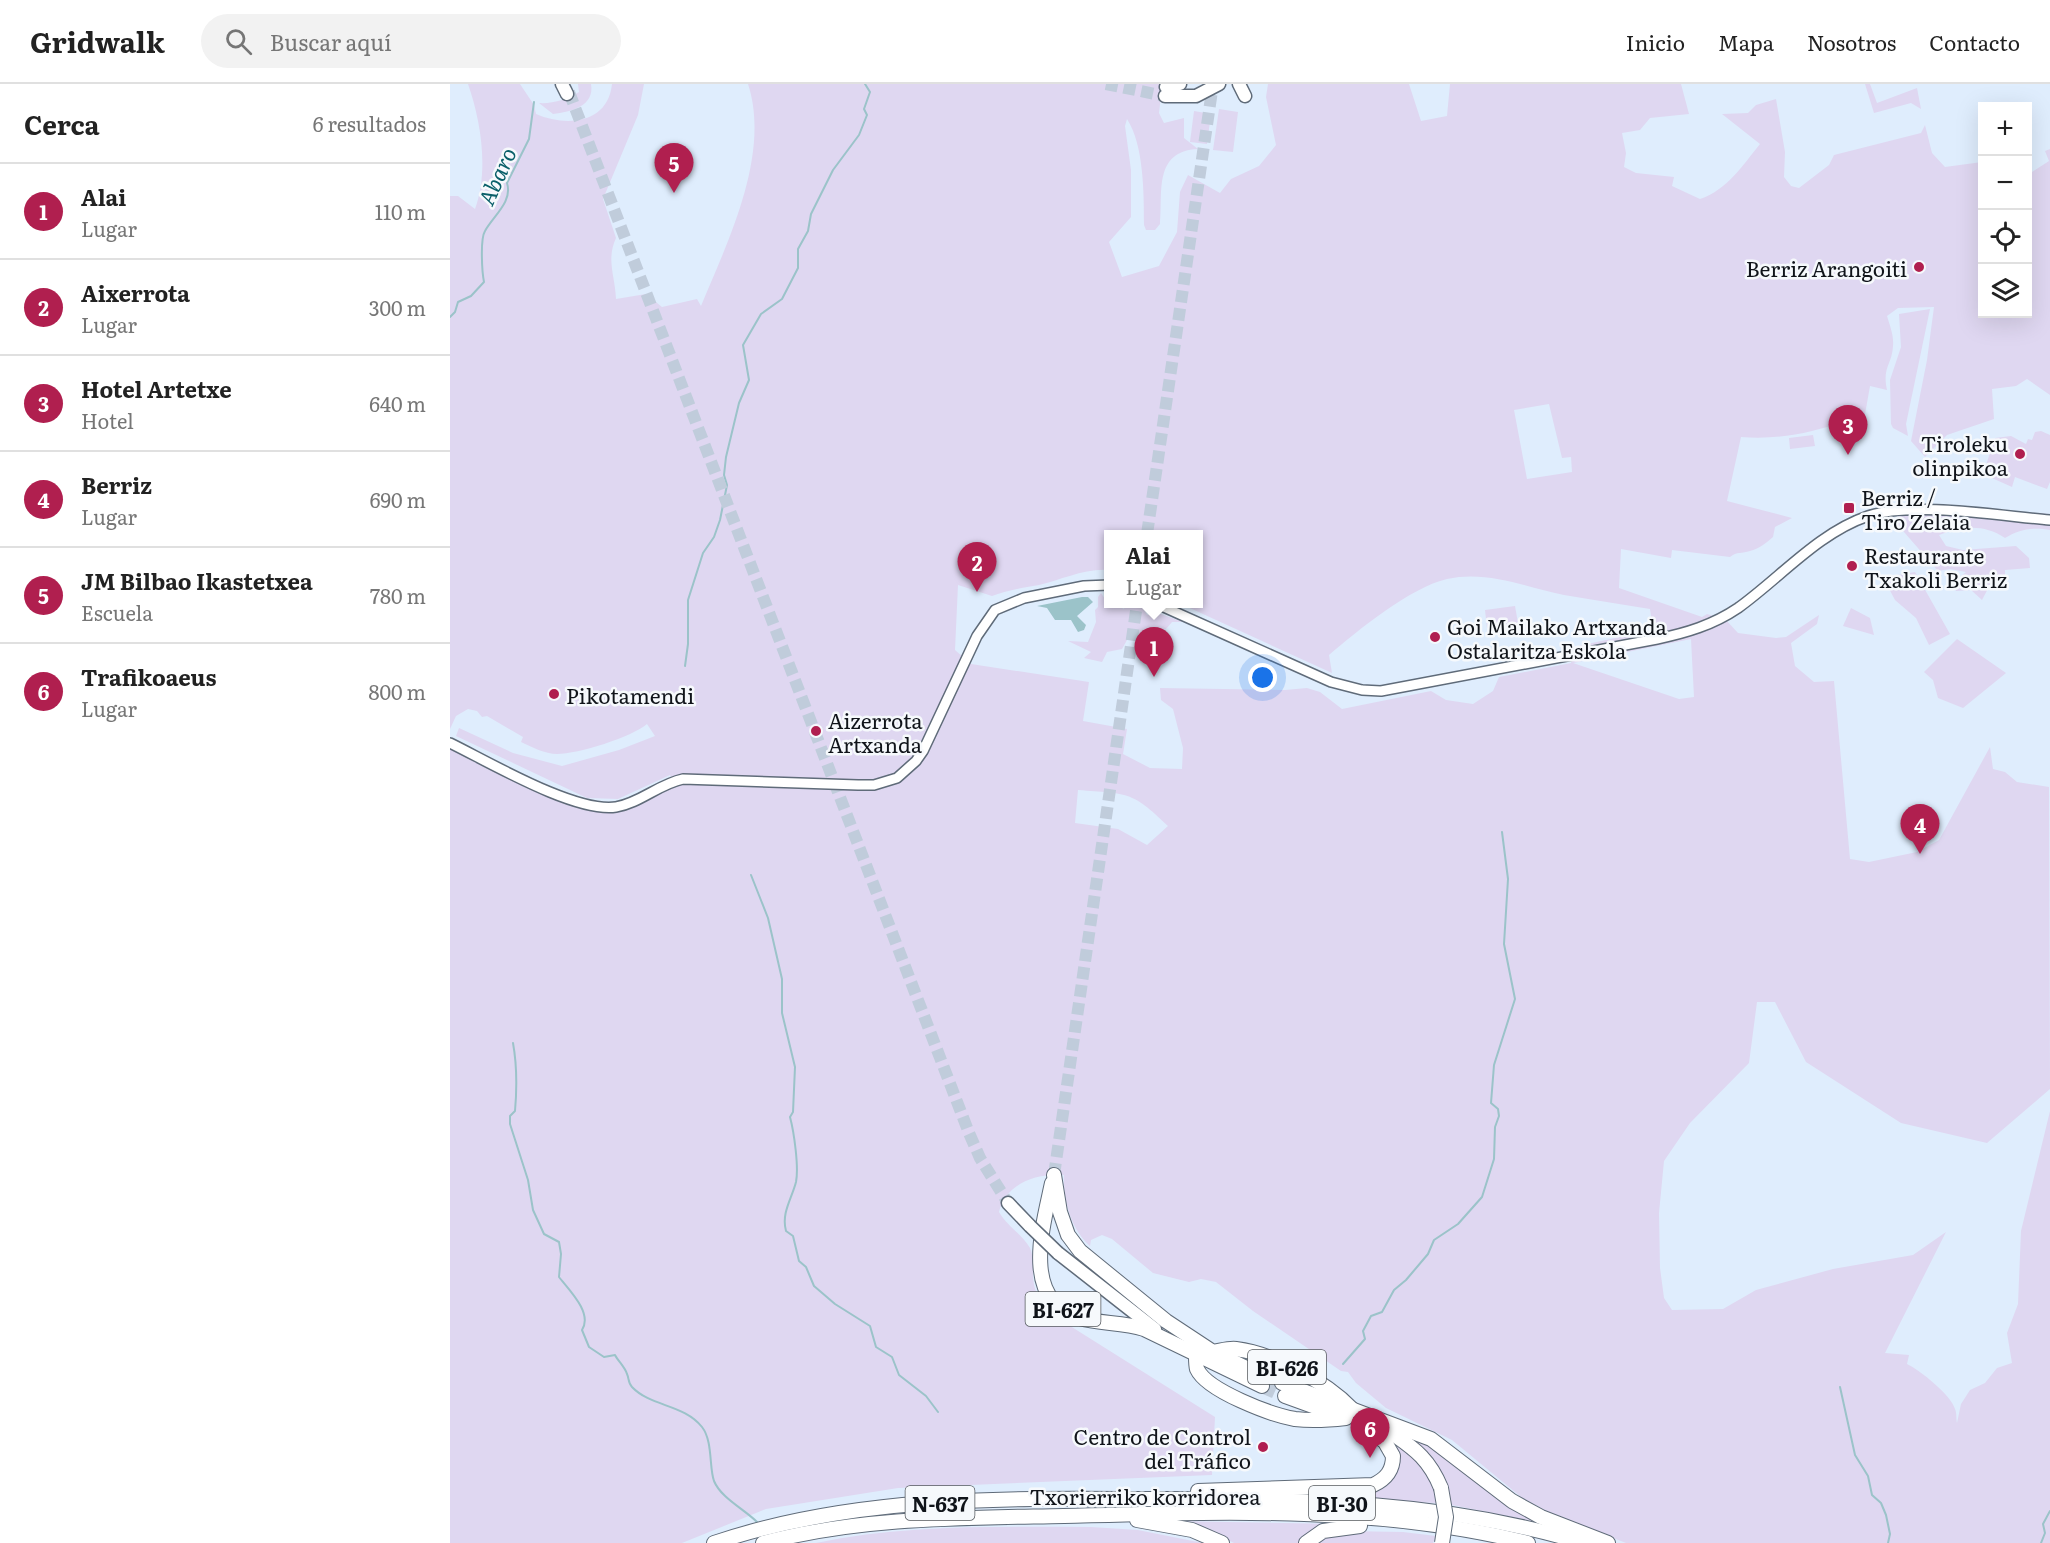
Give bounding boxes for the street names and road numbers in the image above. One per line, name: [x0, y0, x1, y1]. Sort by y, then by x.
road number: BI-627: [1026, 1292, 1100, 1326]
road number: BI-626: [1248, 1350, 1326, 1384]
street label: Txorierriko korridorea: [1030, 1480, 1261, 1511]
road number: N-637: [906, 1486, 974, 1520]
road number: BI-30: [1309, 1486, 1375, 1520]

